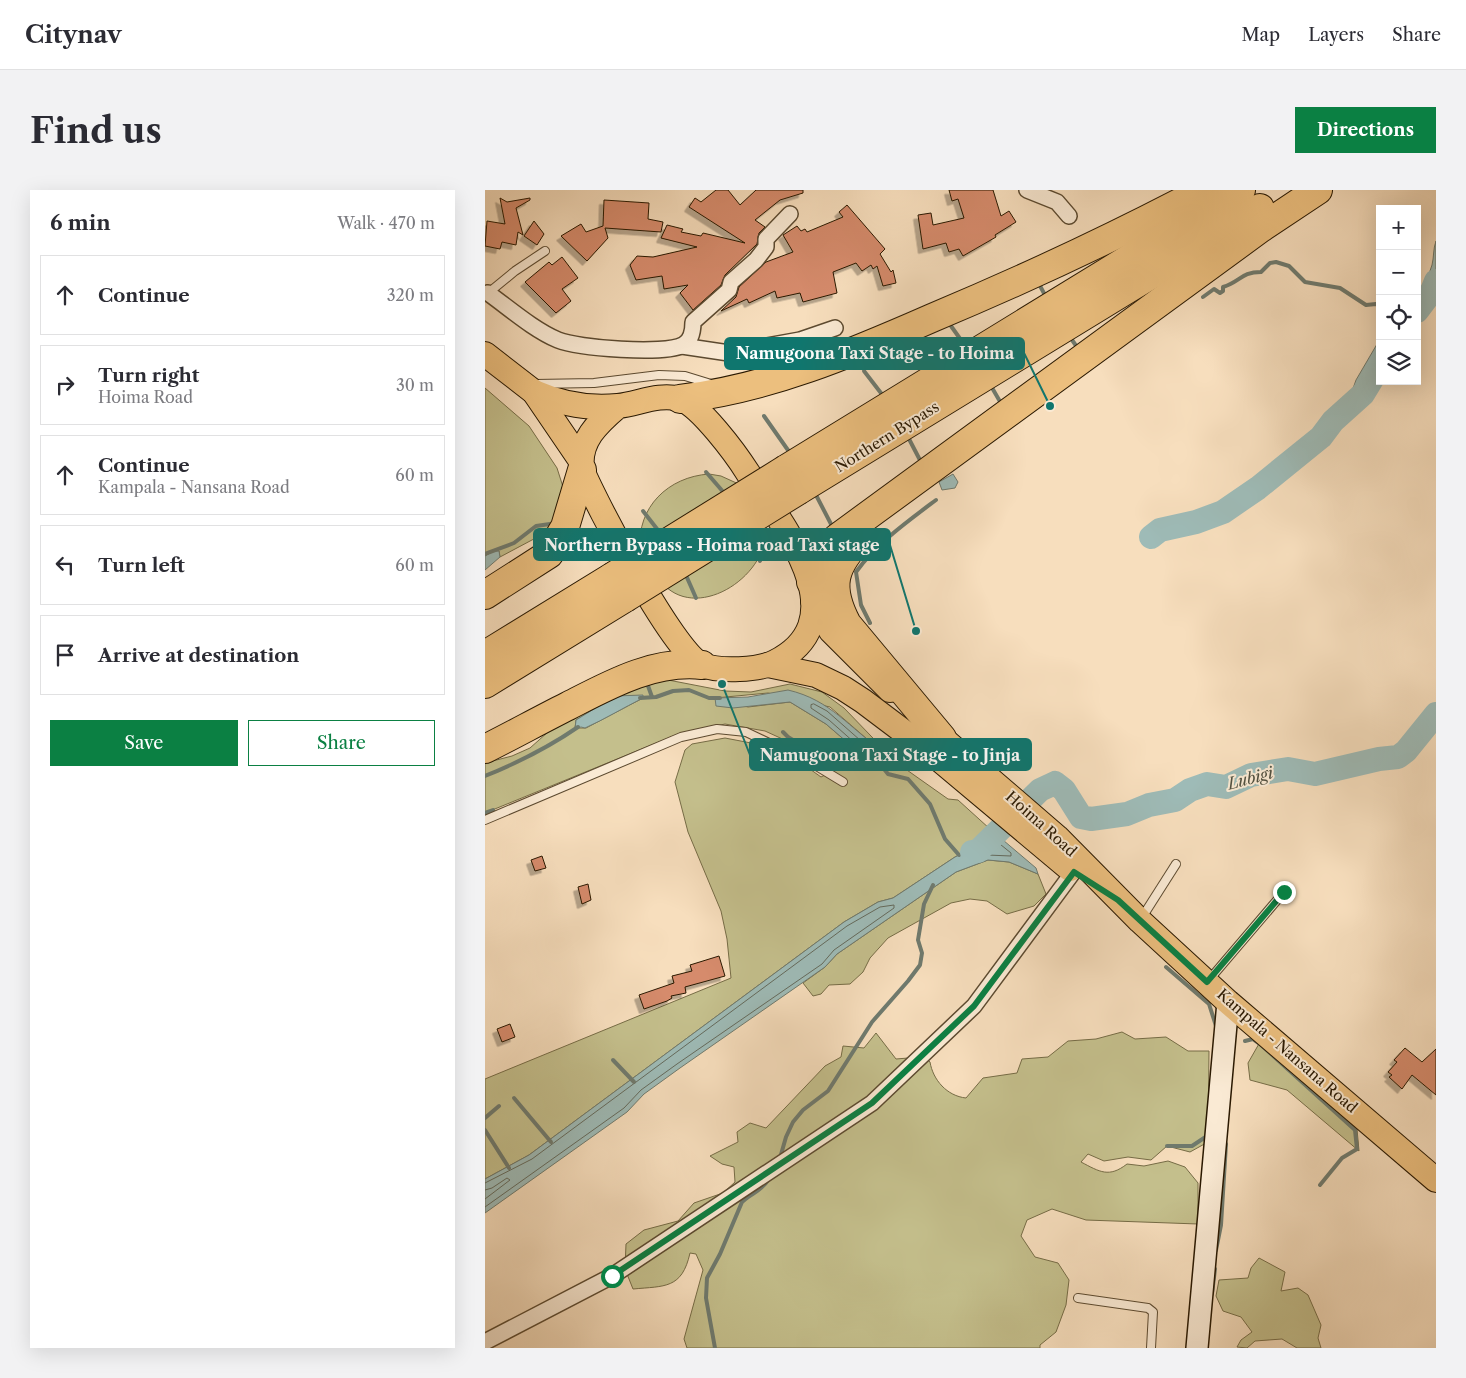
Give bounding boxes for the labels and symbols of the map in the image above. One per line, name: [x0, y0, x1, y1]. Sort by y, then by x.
callout: Namugoona Taxi Stage - to Hoima: [725, 338, 1024, 369]
text: Namugoona Taxi Stage - to Hoima: [736, 343, 1015, 363]
street label: Northern Bypass: [831, 397, 942, 476]
callout: Northern Bypass - Hoima road Taxi stage: [534, 529, 890, 560]
text: Northern Bypass - Hoima road Taxi stage: [544, 535, 880, 555]
callout: Namugoona Taxi Stage - to Jinja: [750, 739, 1031, 770]
text: Namugoona Taxi Stage - to Jinja: [760, 745, 1021, 765]
water label: Lubigi: [1223, 762, 1276, 794]
street label: Hoima Road: [1002, 787, 1081, 860]
route end: [1273, 881, 1296, 904]
street label: Kampala - Nansana Road: [1213, 984, 1361, 1117]
route start: [601, 1265, 624, 1288]

